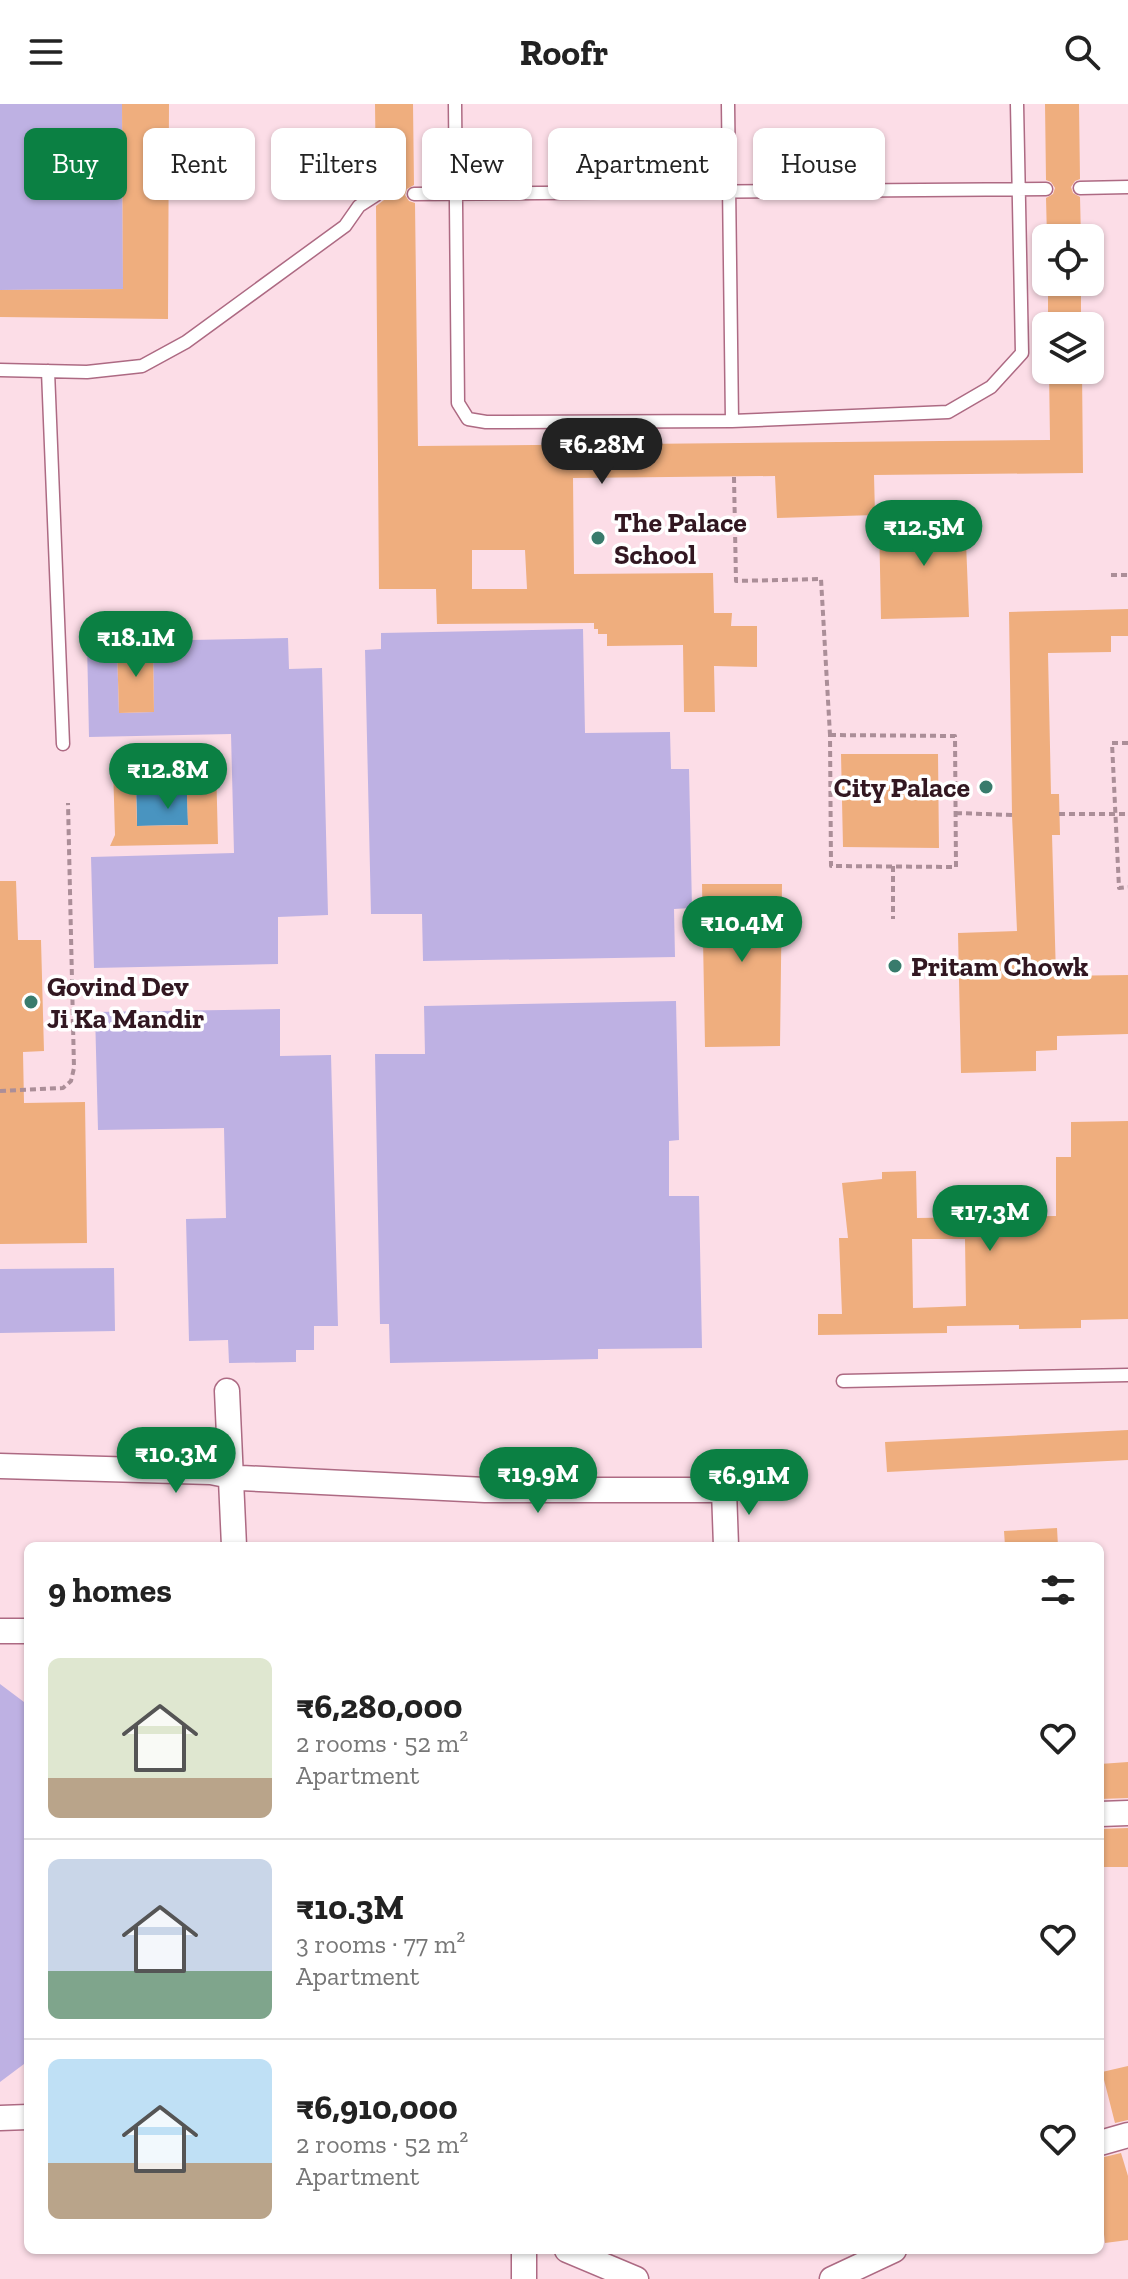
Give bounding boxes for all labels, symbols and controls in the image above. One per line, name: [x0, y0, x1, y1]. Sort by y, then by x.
icon: menu: [24, 30, 68, 74]
icon: search: [1060, 30, 1104, 74]
text: Roofr: [520, 31, 608, 74]
chip: Buy: [24, 128, 127, 200]
chip: Rent: [143, 128, 255, 200]
chip: Filters: [271, 128, 406, 200]
chip: New: [422, 128, 532, 200]
chip: Apartment: [548, 128, 737, 200]
chip: House: [753, 128, 885, 200]
map controls: [1032, 224, 1104, 384]
button: locate: [1032, 224, 1104, 296]
button: layers: [1032, 312, 1104, 384]
pin: ₹6.28M: [537, 418, 667, 486]
text: ₹6.28M: [559, 428, 645, 460]
pin: ₹12.5M: [859, 500, 989, 568]
place label: The Palace School: [614, 506, 747, 571]
text: ₹12.5M: [883, 510, 965, 542]
marker: The Palace School: [589, 529, 607, 547]
pin: ₹18.1M: [71, 611, 201, 679]
text: ₹18.1M: [97, 621, 175, 653]
pin: ₹12.8M: [103, 743, 233, 811]
text: ₹12.8M: [127, 753, 209, 785]
place label: City Palace: [834, 771, 970, 804]
marker: City Palace: [977, 778, 995, 796]
pin: ₹10.4M: [677, 896, 807, 964]
text: ₹10.4M: [700, 906, 784, 938]
place label: Pritam Chowk: [911, 950, 1089, 983]
marker: Pritam Chowk: [886, 957, 904, 975]
place label: Govind Dev Ji Ka Mandir: [47, 970, 204, 1035]
marker: Govind Dev Ji Ka Mandir: [22, 993, 40, 1011]
pin: ₹17.3M: [925, 1185, 1055, 1253]
text: ₹17.3M: [950, 1195, 1030, 1227]
pin: ₹10.3M: [111, 1427, 241, 1495]
text: ₹10.3M: [135, 1437, 217, 1469]
pin: ₹19.9M: [473, 1447, 603, 1515]
pin: ₹6.91M: [684, 1449, 814, 1517]
text: ₹19.9M: [497, 1457, 579, 1489]
text: ₹6.91M: [708, 1459, 790, 1491]
icon: filters: [1036, 1568, 1080, 1612]
text: 9 homes: [48, 1570, 172, 1611]
text: ₹6,280,000: [296, 1686, 463, 1727]
icon: home: [112, 1690, 208, 1786]
icon: heart: [1036, 1716, 1080, 1760]
text: 2 rooms · 52 m²: [296, 1727, 468, 1759]
text: Apartment: [296, 1759, 419, 1791]
text: ₹10.3M: [296, 1887, 404, 1928]
icon: home: [112, 1891, 208, 1987]
icon: heart: [1036, 1917, 1080, 1961]
text: 3 rooms · 77 m²: [296, 1928, 465, 1960]
text: Apartment: [296, 1960, 419, 1992]
text: ₹6,910,000: [296, 2087, 458, 2128]
icon: home: [112, 2091, 208, 2187]
icon: heart: [1036, 2117, 1080, 2161]
text: 2 rooms · 52 m²: [296, 2128, 468, 2160]
text: Apartment: [296, 2160, 419, 2192]

